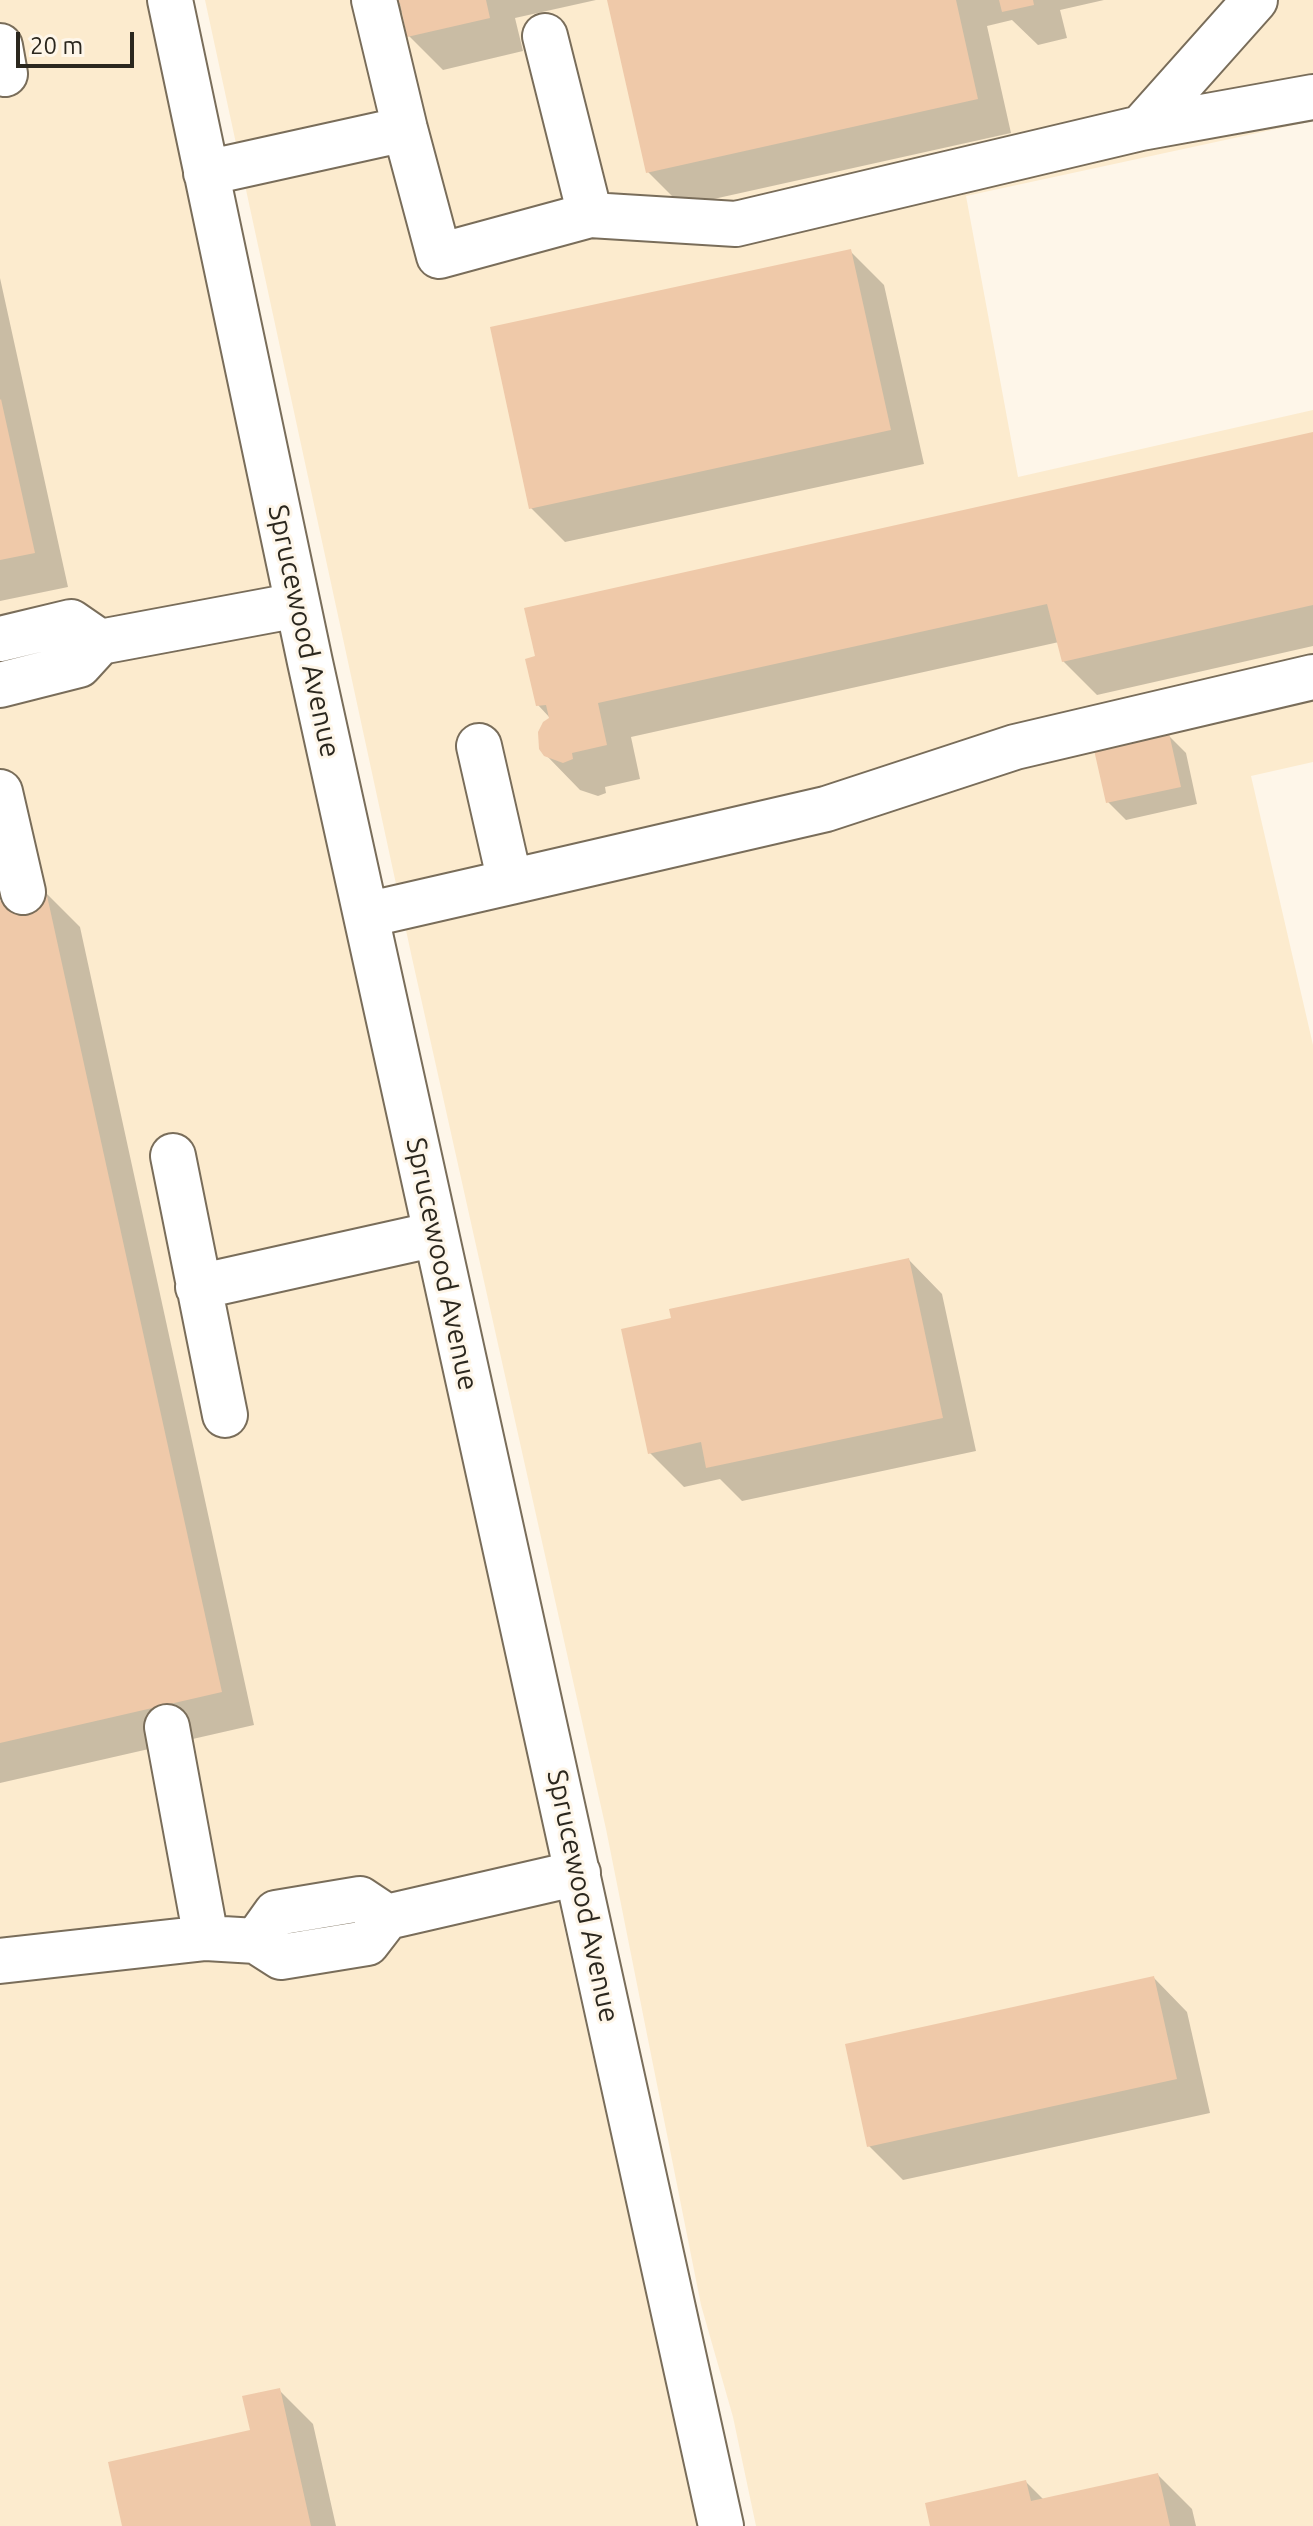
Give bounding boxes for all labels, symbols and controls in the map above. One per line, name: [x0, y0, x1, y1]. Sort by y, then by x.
scale bar: [20, 16, 138, 66]
text: 20 m: [30, 32, 83, 59]
street label: Sprucewood Avenue: [261, 502, 347, 760]
street label: Sprucewood Avenue: [399, 1135, 485, 1393]
street label: Sprucewood Avenue: [540, 1767, 626, 2025]

